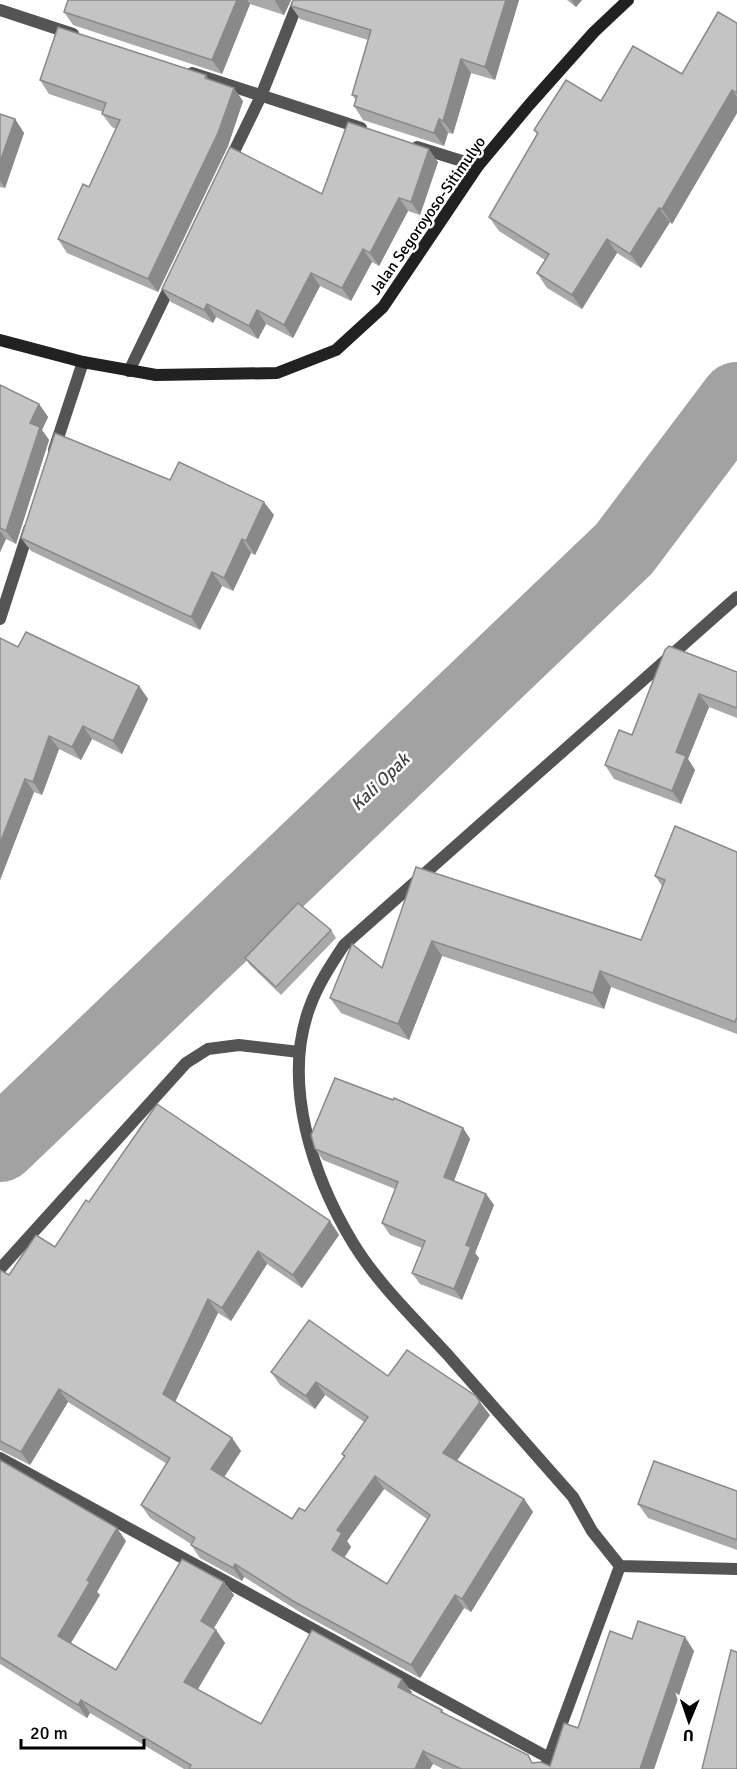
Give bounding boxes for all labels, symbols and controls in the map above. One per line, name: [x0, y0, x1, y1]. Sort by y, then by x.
street label: Jalan Segoroyoso-Sitimulyo: [366, 133, 490, 299]
water label: Kali Opak: [346, 747, 415, 815]
north arrow: [659, 1691, 719, 1751]
scale bar: [21, 1712, 144, 1750]
text: 20 m: [30, 1722, 68, 1744]
text: U: [683, 1725, 694, 1745]

